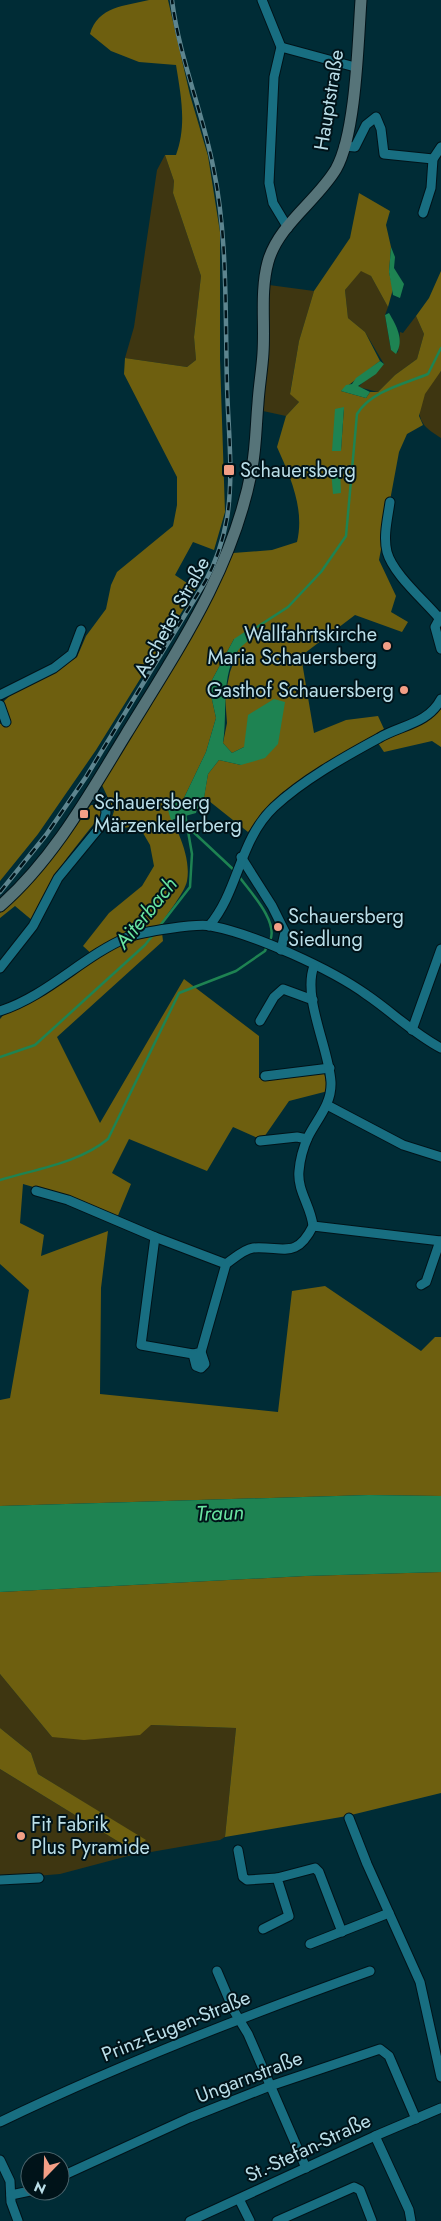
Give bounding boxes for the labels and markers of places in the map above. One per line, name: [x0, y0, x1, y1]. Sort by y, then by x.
place label: Schauersberg: [240, 456, 356, 485]
marker: Schauersberg: [222, 463, 236, 477]
place label: Wallfahrtskirche Maria Schauersberg: [207, 620, 377, 672]
marker: Wallfahrtskirche Maria Schauersberg: [381, 640, 393, 652]
place label: Gasthof Schauersberg: [207, 676, 394, 705]
marker: Gasthof Schauersberg: [398, 684, 410, 696]
place label: Schauersberg Märzenkellerberg: [94, 788, 242, 840]
marker: Schauersberg Märzenkellerberg: [78, 808, 90, 820]
place label: Schauersberg Siedlung: [288, 902, 404, 954]
marker: Schauersberg Siedlung: [272, 921, 284, 933]
place label: Fit Fabrik Plus Pyramide: [31, 1810, 150, 1862]
marker: Fit Fabrik Plus Pyramide: [15, 1830, 27, 1842]

